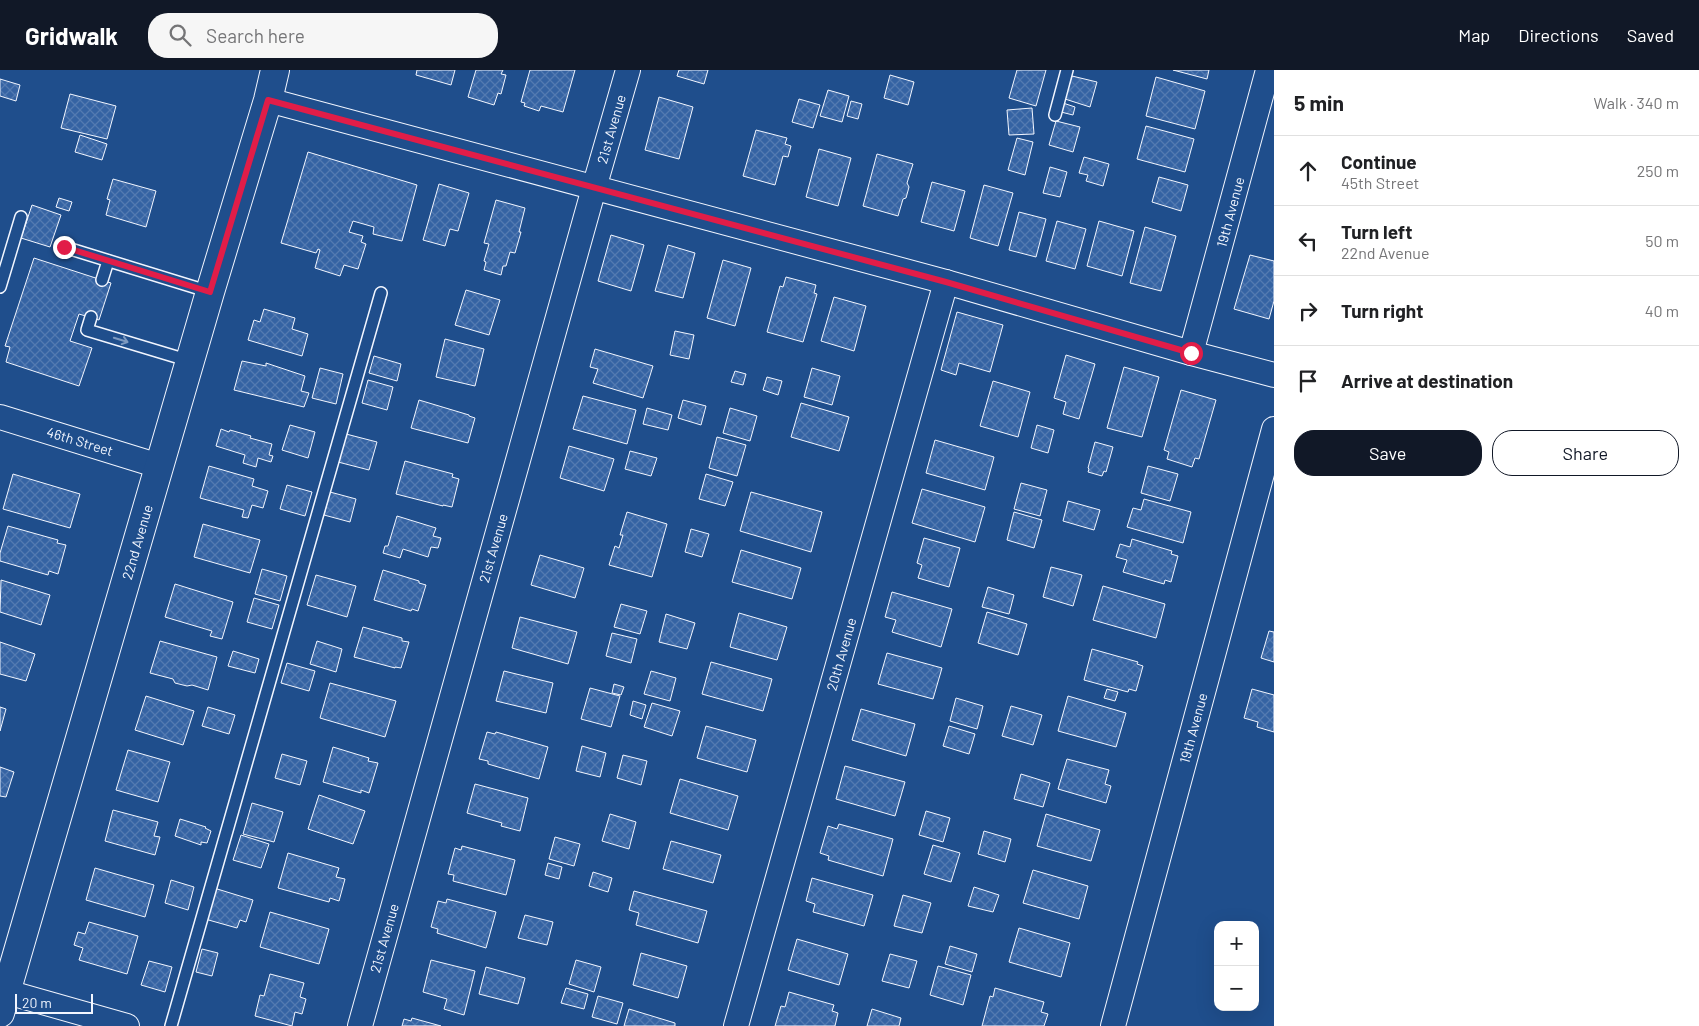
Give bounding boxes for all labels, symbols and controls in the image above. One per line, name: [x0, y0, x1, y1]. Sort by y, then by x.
search box: [148, 13, 498, 58]
text: Gridwalk: [25, 21, 118, 50]
icon: search: [166, 21, 194, 49]
text: Search here: [206, 24, 305, 47]
text: Map: [1458, 24, 1490, 46]
text: Directions: [1518, 24, 1599, 46]
text: Saved: [1627, 24, 1674, 46]
text: 5 min: [1294, 90, 1344, 115]
street label: 21st Avenue: [593, 92, 629, 166]
text: Walk · 340 m: [1594, 93, 1679, 112]
text: Continue: [1341, 150, 1417, 173]
icon: ahead: [1294, 157, 1322, 185]
text: 250 m: [1637, 161, 1679, 180]
text: 45th Street: [1341, 173, 1419, 192]
street label: 19th Avenue: [1212, 175, 1248, 249]
text: Turn left: [1341, 220, 1412, 243]
icon: left: [1294, 227, 1322, 255]
text: 50 m: [1645, 231, 1679, 250]
route end: [53, 236, 76, 259]
text: 22nd Avenue: [1341, 243, 1429, 262]
icon: right: [1294, 297, 1322, 325]
text: Turn right: [1341, 299, 1423, 322]
text: 40 m: [1645, 301, 1679, 320]
one-way arrow: [113, 336, 129, 346]
route start: [1180, 342, 1203, 365]
icon: arrive: [1294, 367, 1322, 395]
text: Arrive at destination: [1341, 369, 1513, 392]
street label: 46th Street: [45, 423, 115, 459]
button: Save: [1294, 430, 1482, 476]
button: Share: [1492, 430, 1679, 476]
street label: 22nd Avenue: [118, 502, 156, 582]
street label: 21st Avenue: [475, 511, 511, 585]
street label: 20th Avenue: [822, 615, 860, 693]
street label: 19th Avenue: [1175, 691, 1211, 765]
street label: 21st Avenue: [366, 901, 402, 975]
map controls: [1214, 921, 1259, 1011]
button: +: [1214, 921, 1259, 966]
button: −: [1214, 966, 1259, 1011]
scale bar: [15, 991, 92, 1014]
text: 20 m: [22, 994, 52, 1011]

